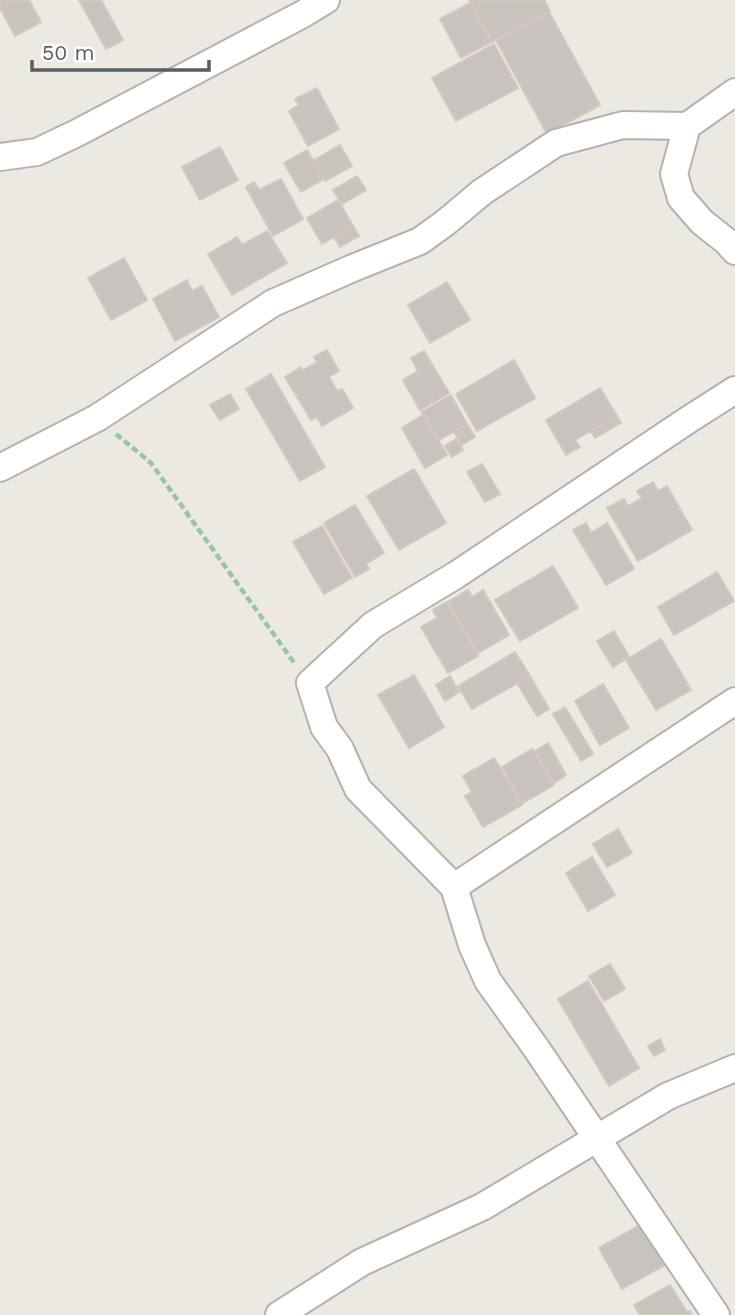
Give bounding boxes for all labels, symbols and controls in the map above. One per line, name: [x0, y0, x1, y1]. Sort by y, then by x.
scale bar: [32, 28, 208, 72]
text: 50 m: [42, 40, 94, 65]

